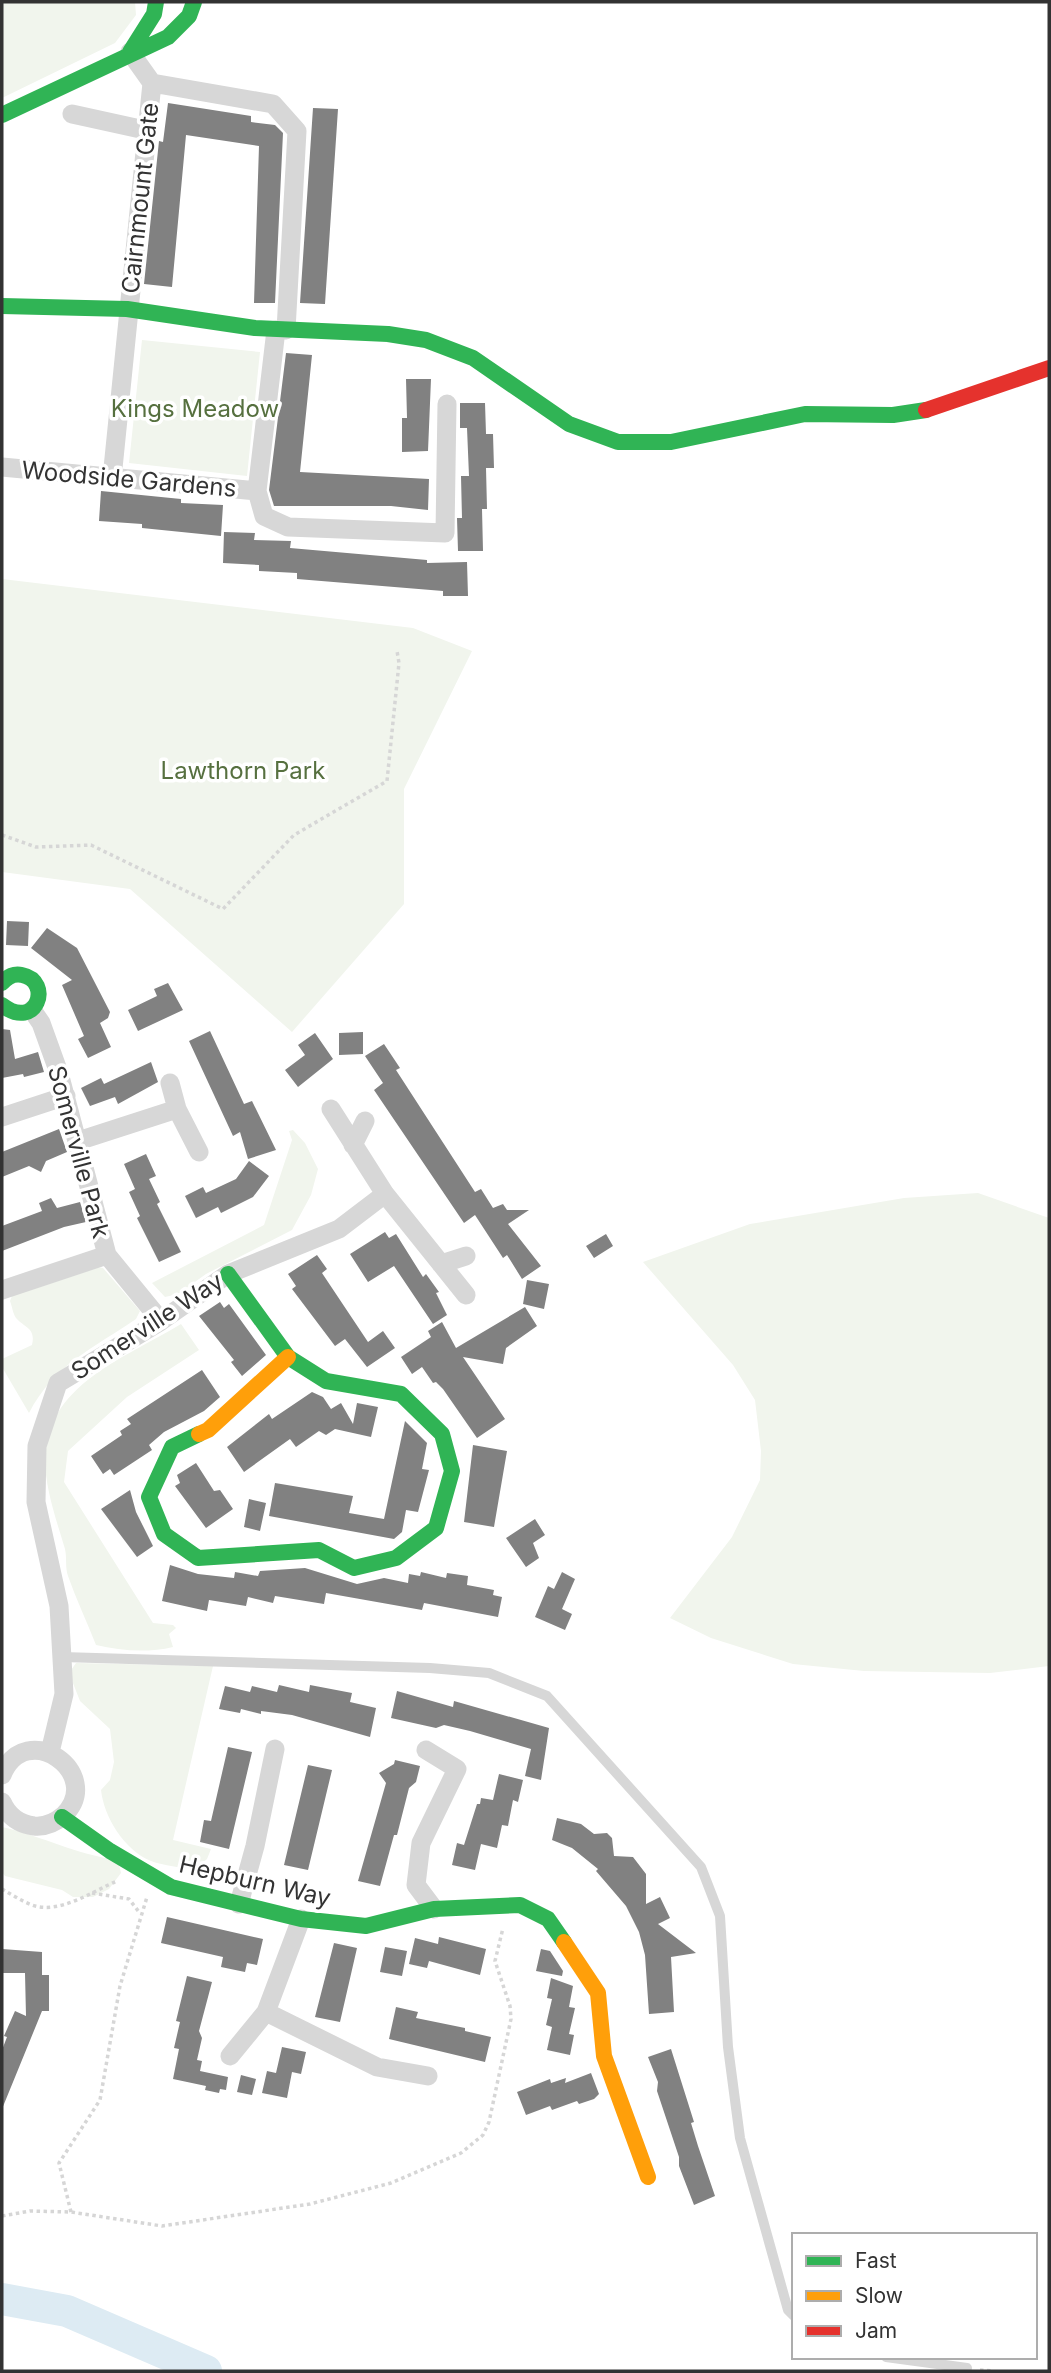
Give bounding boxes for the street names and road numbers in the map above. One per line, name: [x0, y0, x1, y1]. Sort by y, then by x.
street label: Cairnmount Gate: [116, 101, 164, 295]
street label: Woodside Gardens: [20, 455, 238, 503]
street label: Somerville Park: [42, 1063, 116, 1241]
street label: Somerville Way: [66, 1266, 228, 1386]
street label: Hepburn Way: [176, 1849, 334, 1913]

